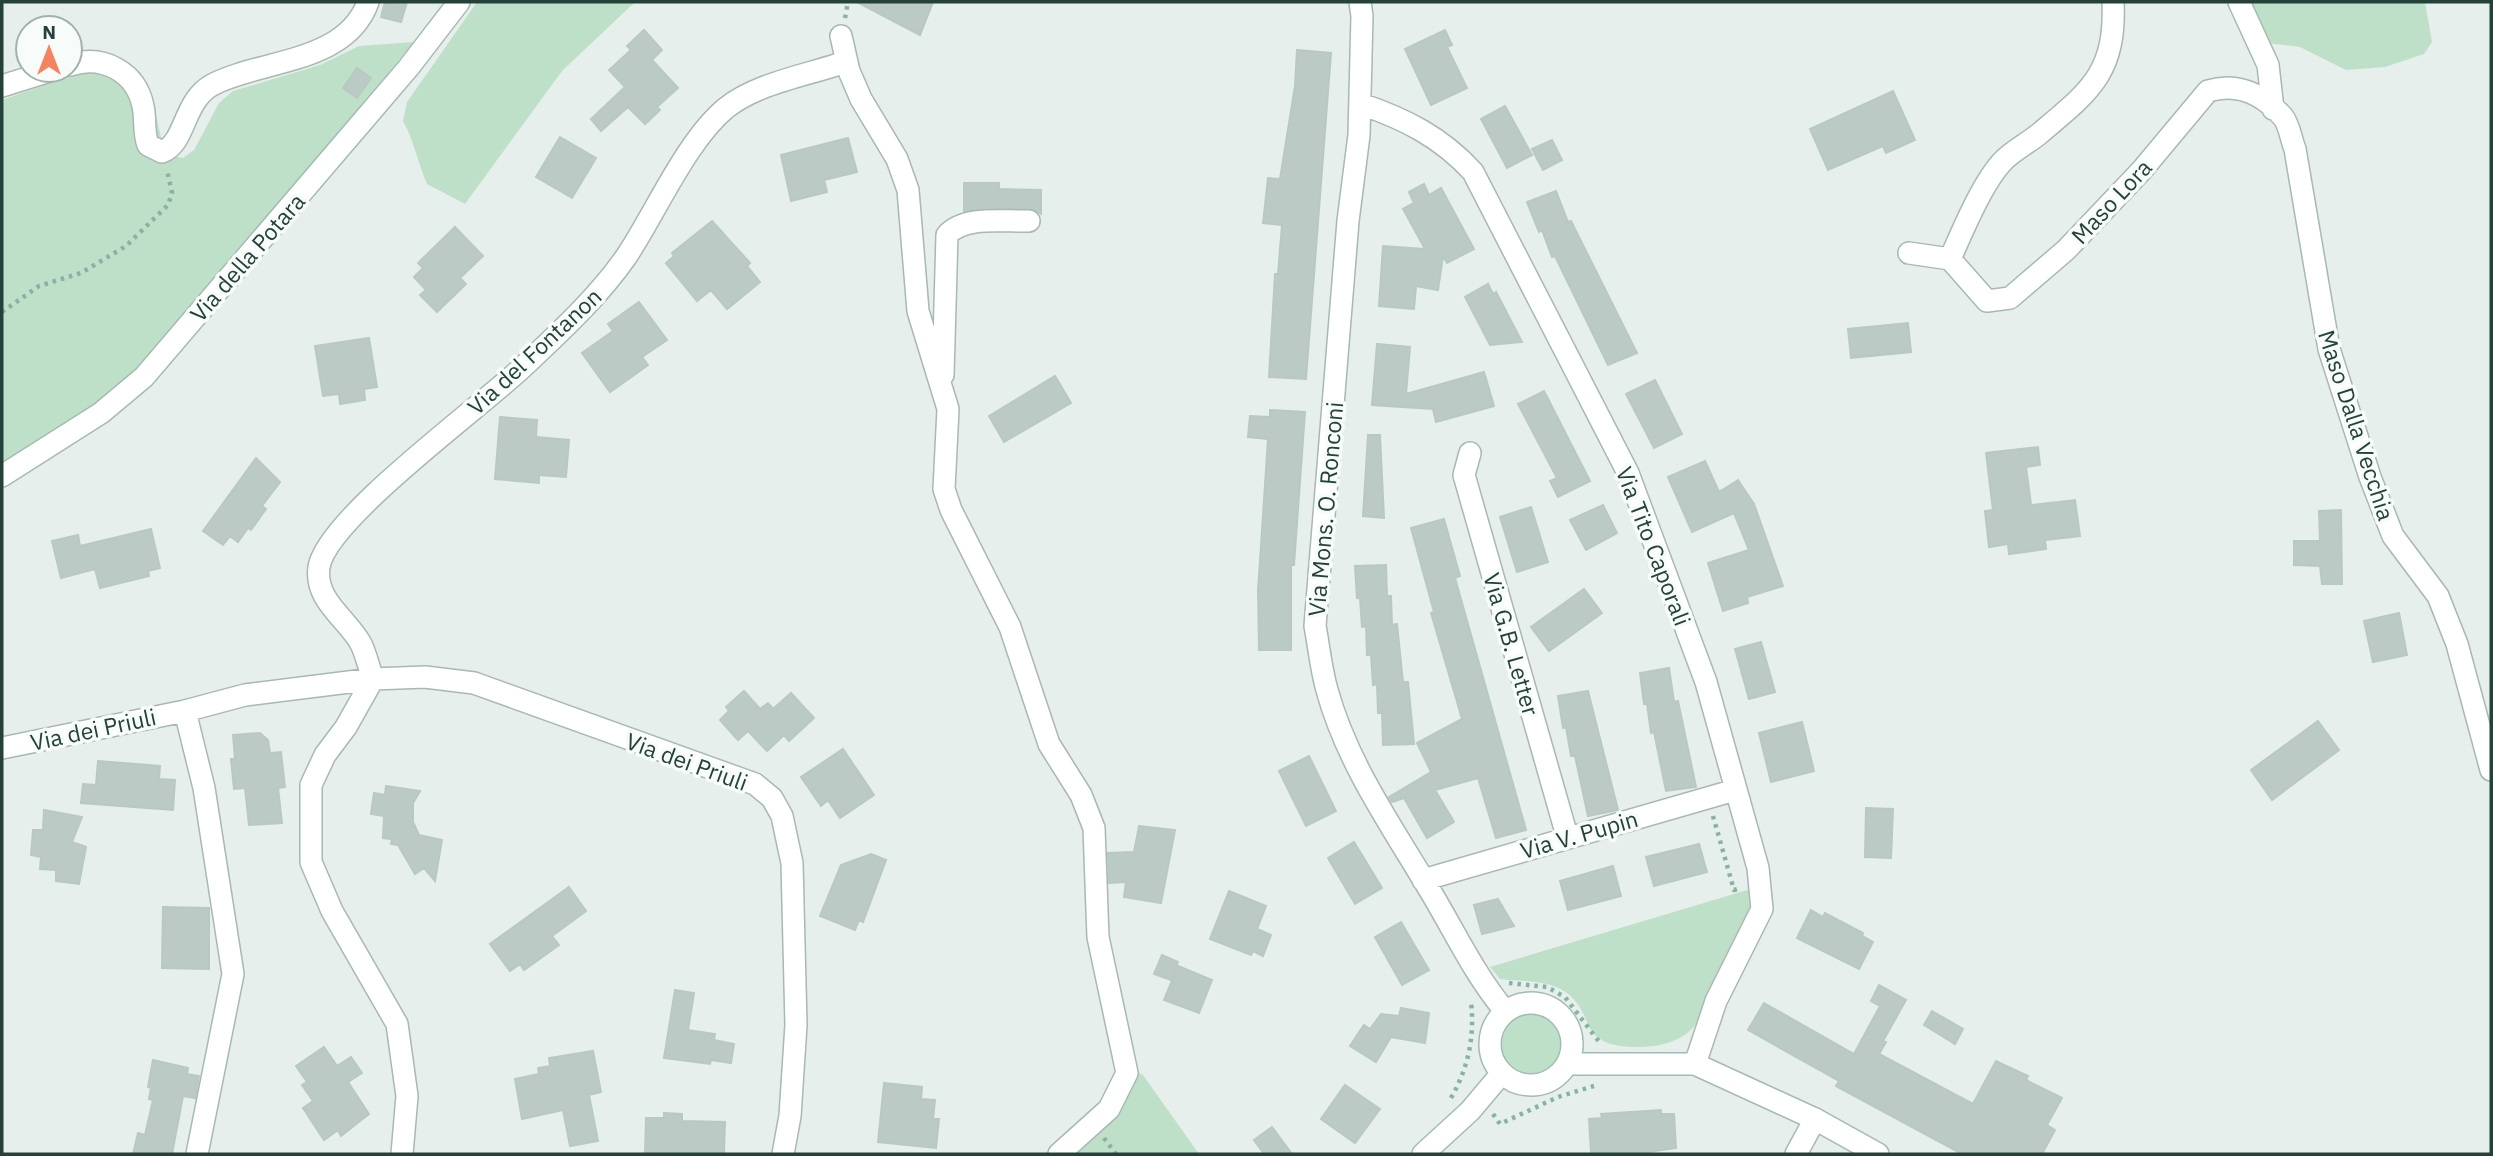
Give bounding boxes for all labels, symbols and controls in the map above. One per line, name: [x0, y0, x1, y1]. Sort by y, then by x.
north arrow: [14, 14, 84, 84]
text: N: [42, 20, 56, 44]
street label: Maso Lora: [2064, 152, 2158, 250]
street label: Via della Potara: [183, 186, 311, 328]
street label: Via del Fontanon: [461, 281, 607, 421]
street label: Maso Dalla Vecchia: [2312, 326, 2402, 524]
street label: Via Mons. O. Ronconi: [1301, 400, 1349, 618]
street label: Via Tito Caporali: [1610, 462, 1698, 630]
street label: Via G.B. Letter: [1477, 569, 1547, 719]
street label: Via dei Priuli: [27, 701, 159, 757]
street label: Via dei Priuli: [622, 725, 752, 797]
street label: Via V. Pupin: [1517, 803, 1641, 865]

